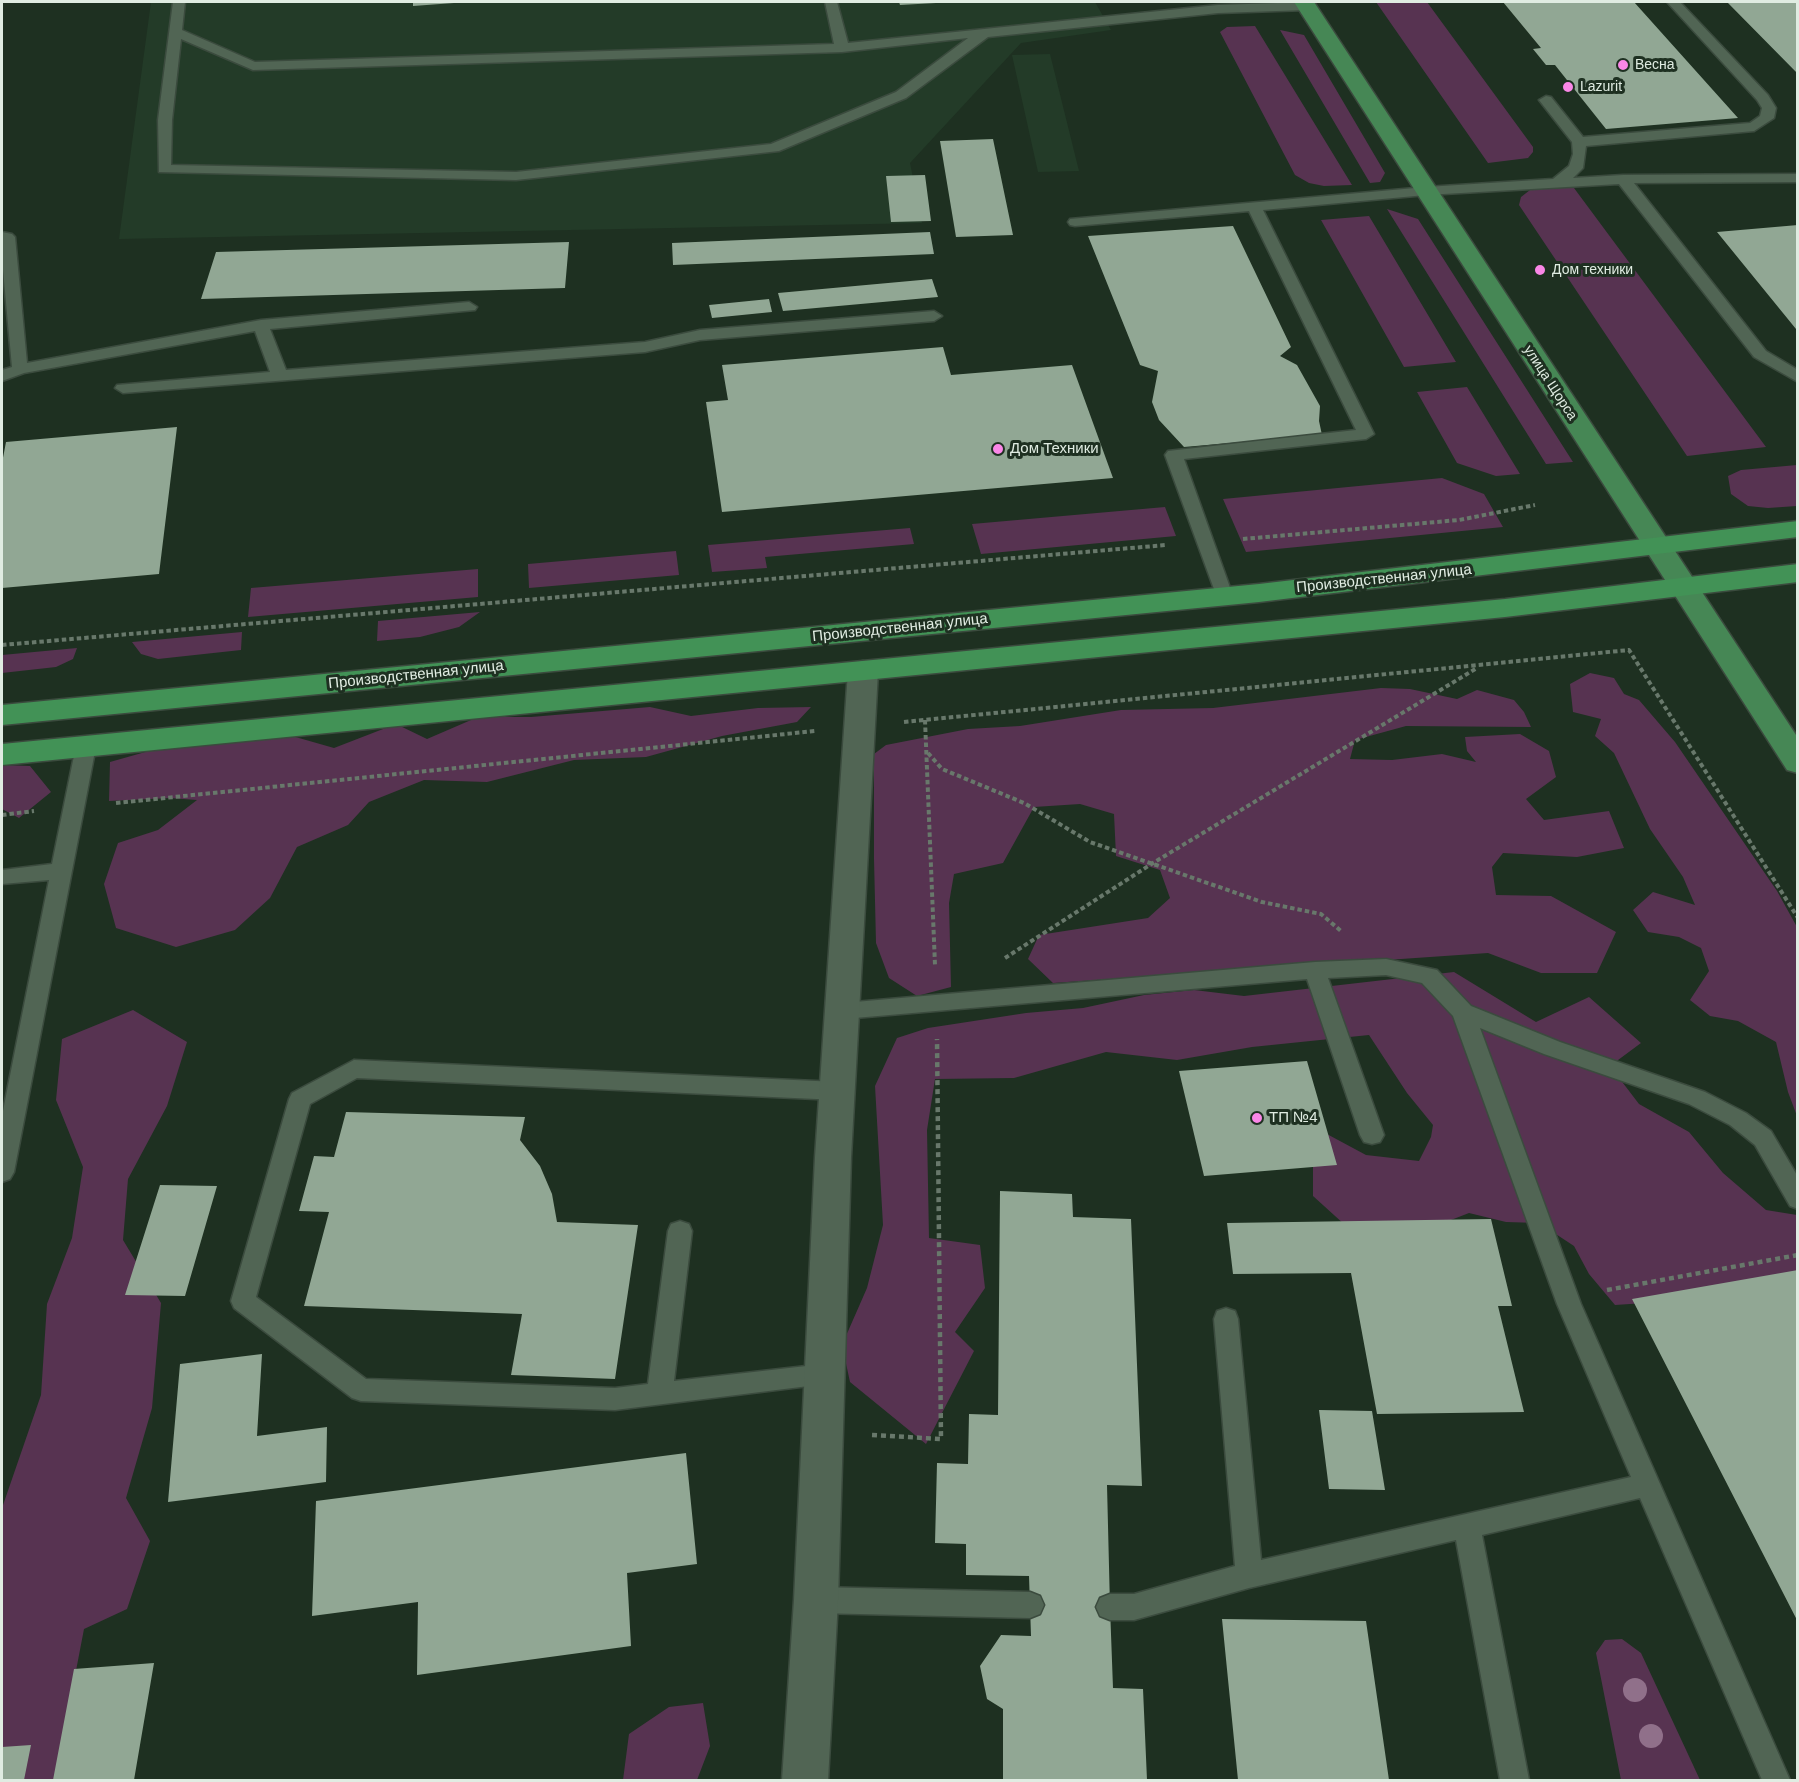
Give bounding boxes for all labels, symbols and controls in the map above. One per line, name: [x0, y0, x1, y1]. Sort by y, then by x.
place label: Весна: [1635, 57, 1675, 73]
marker: Весна: [1616, 58, 1630, 72]
place label: Lazurit: [1580, 79, 1622, 95]
marker: Lazurit: [1561, 80, 1575, 94]
place label: Дом техники: [1552, 262, 1633, 278]
marker: Дом техники: [1533, 263, 1547, 277]
street label: улица Щорса: [1520, 342, 1580, 424]
place label: Дом Техники: [1010, 440, 1099, 458]
marker: Дом Техники: [991, 442, 1005, 456]
street label: Производственная улица: [1295, 561, 1473, 597]
street label: Производственная улица: [811, 610, 989, 646]
street label: Производственная улица: [327, 657, 505, 693]
place label: ТП №4: [1269, 1109, 1318, 1127]
marker: ТП №4: [1250, 1111, 1264, 1125]

